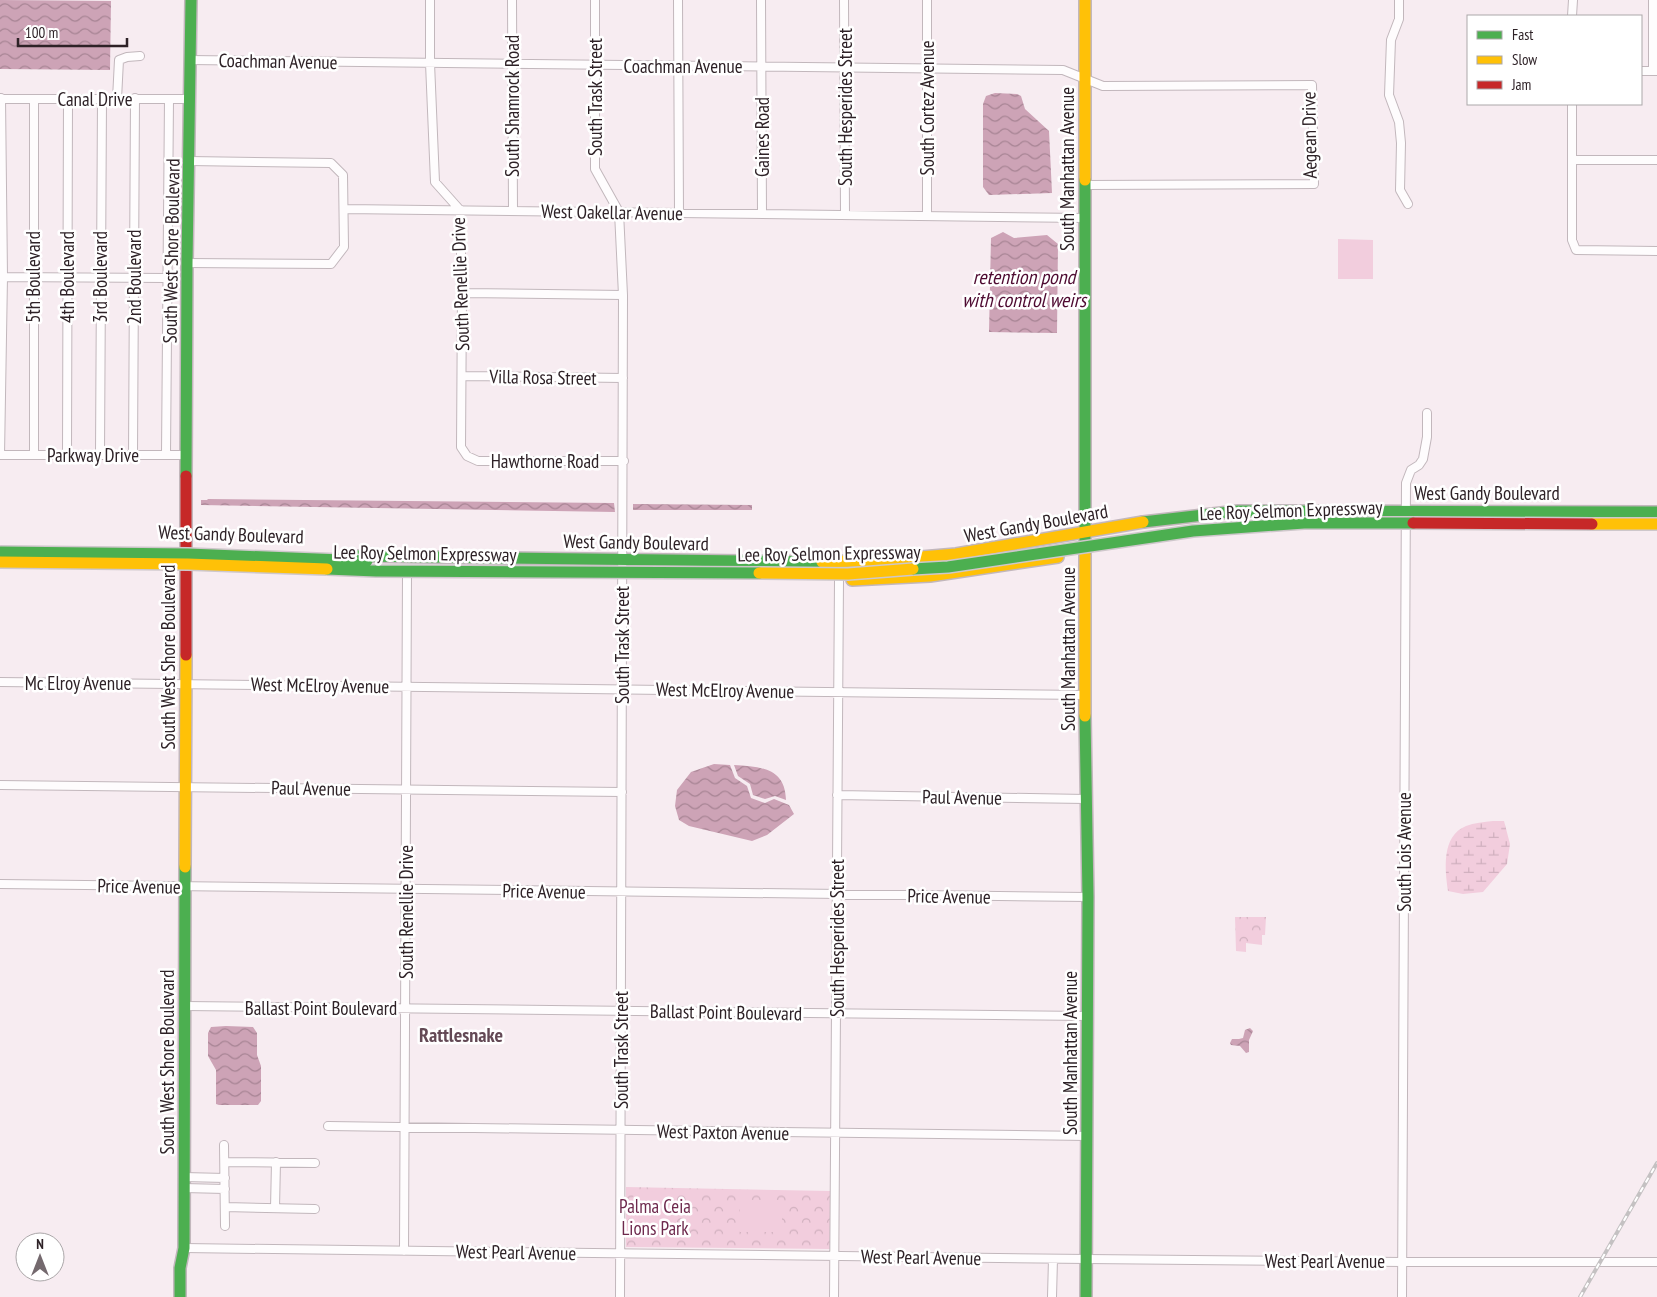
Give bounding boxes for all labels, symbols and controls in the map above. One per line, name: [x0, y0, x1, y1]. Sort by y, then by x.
scale bar: [18, 15, 126, 47]
legend: [1467, 15, 1642, 105]
text: 100 m: [25, 23, 58, 42]
text: Fast: [1512, 25, 1533, 44]
street label: South Hesperides Street: [833, 27, 857, 186]
street label: South Shamrock Road: [500, 35, 524, 177]
street label: South Trask Street: [583, 37, 607, 156]
street label: South Cortez Avenue: [915, 40, 939, 175]
street label: Coachman Avenue: [218, 48, 338, 74]
text: Slow: [1512, 50, 1537, 69]
street label: Coachman Avenue: [624, 54, 743, 78]
text: Jam: [1511, 75, 1531, 94]
street label: Canal Drive: [58, 87, 133, 111]
street label: South Manhattan Avenue: [1055, 87, 1079, 251]
street label: Aegean Drive: [1296, 91, 1322, 179]
street label: Gaines Road: [750, 97, 774, 177]
street label: South West Shore Boulevard: [157, 158, 185, 344]
street label: West Oakellar Avenue: [541, 199, 683, 225]
street label: South Renellie Drive: [446, 216, 474, 351]
street label: 2nd Boulevard: [122, 230, 146, 324]
street label: 5th Boulevard: [21, 231, 45, 323]
street label: 4th Boulevard: [55, 231, 79, 323]
street label: 3rd Boulevard: [88, 231, 112, 323]
water label: retention pond with control weirs: [962, 264, 1088, 313]
street label: Villa Rosa Street: [488, 364, 598, 390]
street label: Parkway Drive: [47, 443, 139, 467]
street label: Hawthorne Road: [491, 449, 599, 473]
street label: West Gandy Boulevard: [1414, 481, 1560, 505]
street label: Lee Roy Selmon Expressway: [1199, 495, 1384, 525]
street label: West Gandy Boulevard: [962, 499, 1110, 547]
street label: West Gandy Boulevard: [158, 519, 304, 549]
street label: West Gandy Boulevard: [563, 529, 709, 555]
street label: Lee Roy Selmon Expressway: [333, 539, 518, 567]
street label: Lee Roy Selmon Expressway: [737, 539, 922, 567]
street label: South West Shore Boulevard: [156, 564, 180, 750]
street label: South Manhattan Avenue: [1056, 567, 1080, 731]
street label: South Trask Street: [610, 585, 634, 704]
street label: Mc Elroy Avenue: [25, 671, 131, 695]
street label: West McElroy Avenue: [251, 672, 390, 698]
street label: West McElroy Avenue: [656, 677, 795, 703]
street label: Paul Avenue: [271, 775, 351, 801]
street label: Paul Avenue: [922, 784, 1002, 810]
street label: South Lois Avenue: [1392, 792, 1416, 912]
street label: South Renellie Drive: [394, 845, 418, 979]
street label: South Hesperides Street: [825, 858, 849, 1017]
street label: Price Avenue: [97, 873, 181, 899]
street label: Price Avenue: [502, 878, 586, 904]
street label: Price Avenue: [907, 883, 991, 909]
street label: South West Shore Boulevard: [155, 969, 179, 1155]
street label: South Manhattan Avenue: [1058, 971, 1082, 1135]
street label: South Trask Street: [609, 990, 633, 1109]
street label: Ballast Point Boulevard: [245, 996, 397, 1020]
street label: Ballast Point Boulevard: [650, 999, 802, 1025]
district label: Rattlesnake: [419, 1022, 503, 1048]
street label: West Paxton Avenue: [657, 1119, 789, 1145]
park label: Palma Ceia Lions Park: [619, 1194, 691, 1240]
north arrow: [15, 1232, 65, 1282]
text: N: [36, 1235, 44, 1253]
street label: West Pearl Avenue: [456, 1239, 576, 1265]
street label: West Pearl Avenue: [861, 1244, 981, 1270]
street label: West Pearl Avenue: [1265, 1249, 1385, 1273]

